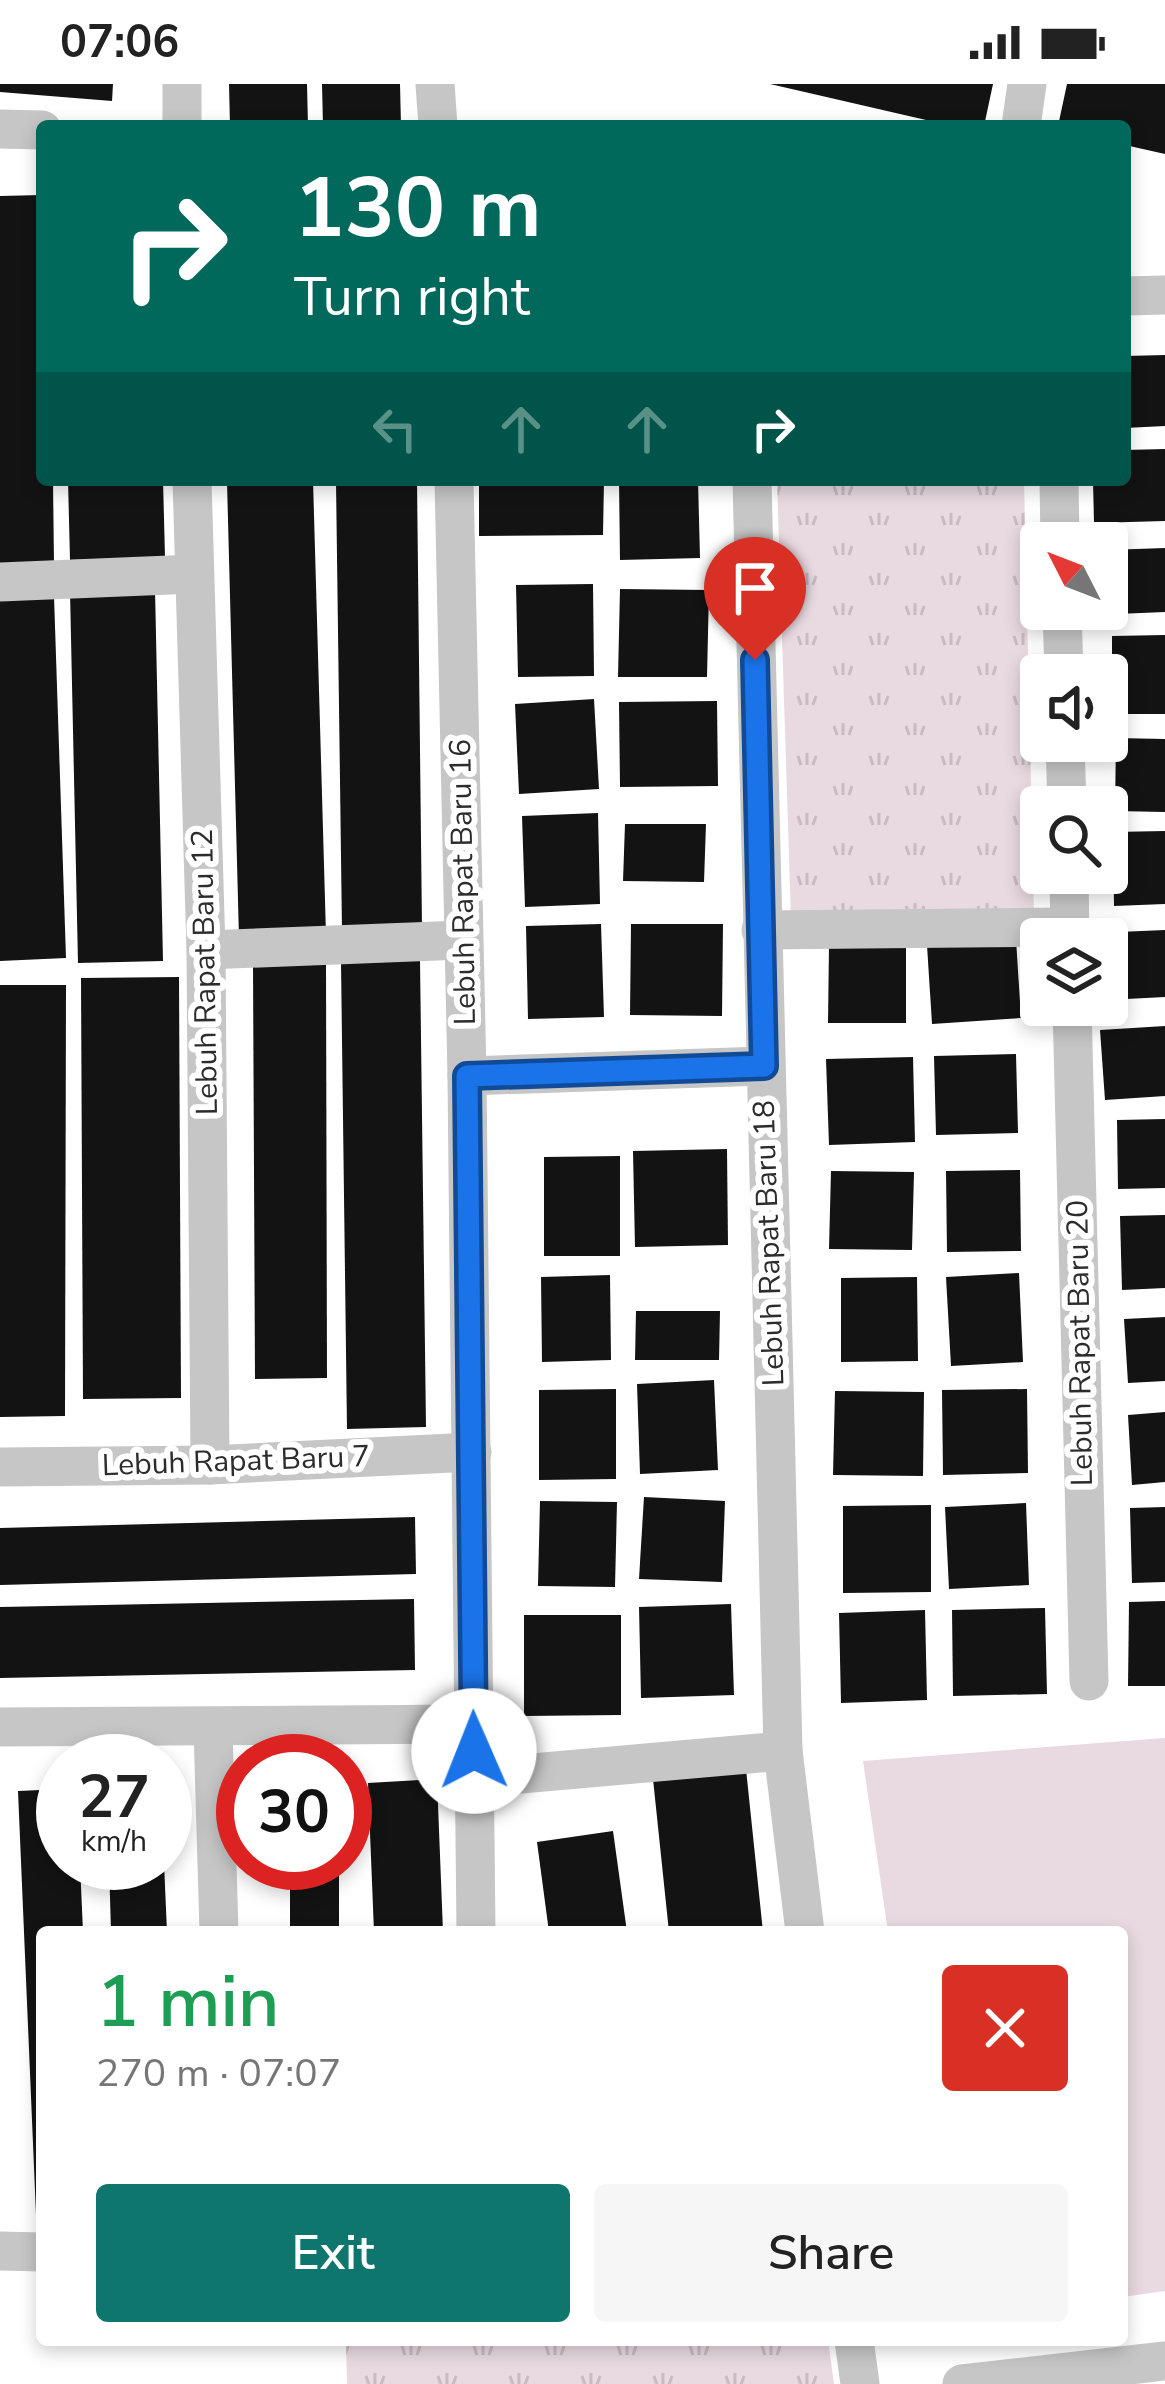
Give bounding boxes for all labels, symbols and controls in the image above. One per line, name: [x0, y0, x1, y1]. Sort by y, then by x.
text: 07:06: [60, 12, 179, 73]
text: 130 m: [294, 151, 542, 266]
icon: right: [96, 168, 252, 324]
text: Turn right: [294, 260, 530, 334]
icon: left: [362, 396, 428, 462]
icon: ahead: [488, 396, 554, 462]
icon: ahead: [614, 396, 680, 462]
icon: right: [740, 396, 806, 462]
north arrow: [1020, 522, 1128, 630]
map controls: [1020, 522, 1128, 1026]
pin: [704, 537, 806, 660]
icon: arrive: [722, 555, 788, 621]
button: sound: [1020, 654, 1128, 762]
street label: Lebuh Rapat Baru 16: [440, 739, 486, 1025]
button: search: [1020, 786, 1128, 894]
street label: Lebuh Rapat Baru 12: [182, 829, 228, 1115]
button: layers: [1020, 918, 1128, 1026]
street label: Lebuh Rapat Baru 18: [744, 1099, 794, 1387]
street label: Lebuh Rapat Baru 20: [1057, 1200, 1103, 1486]
street label: Lebuh Rapat Baru 7: [101, 1436, 371, 1486]
position arrow: [411, 1688, 537, 1814]
speed limit sign: 30: [216, 1734, 372, 1890]
text: 27: [78, 1756, 150, 1838]
text: km/h: [81, 1821, 147, 1862]
text: 1 min: [96, 1953, 279, 2051]
button: close: [942, 1965, 1068, 2091]
text: 270 m · 07:07: [96, 2047, 341, 2100]
button: Exit: [96, 2184, 570, 2322]
button: Share: [594, 2184, 1068, 2322]

